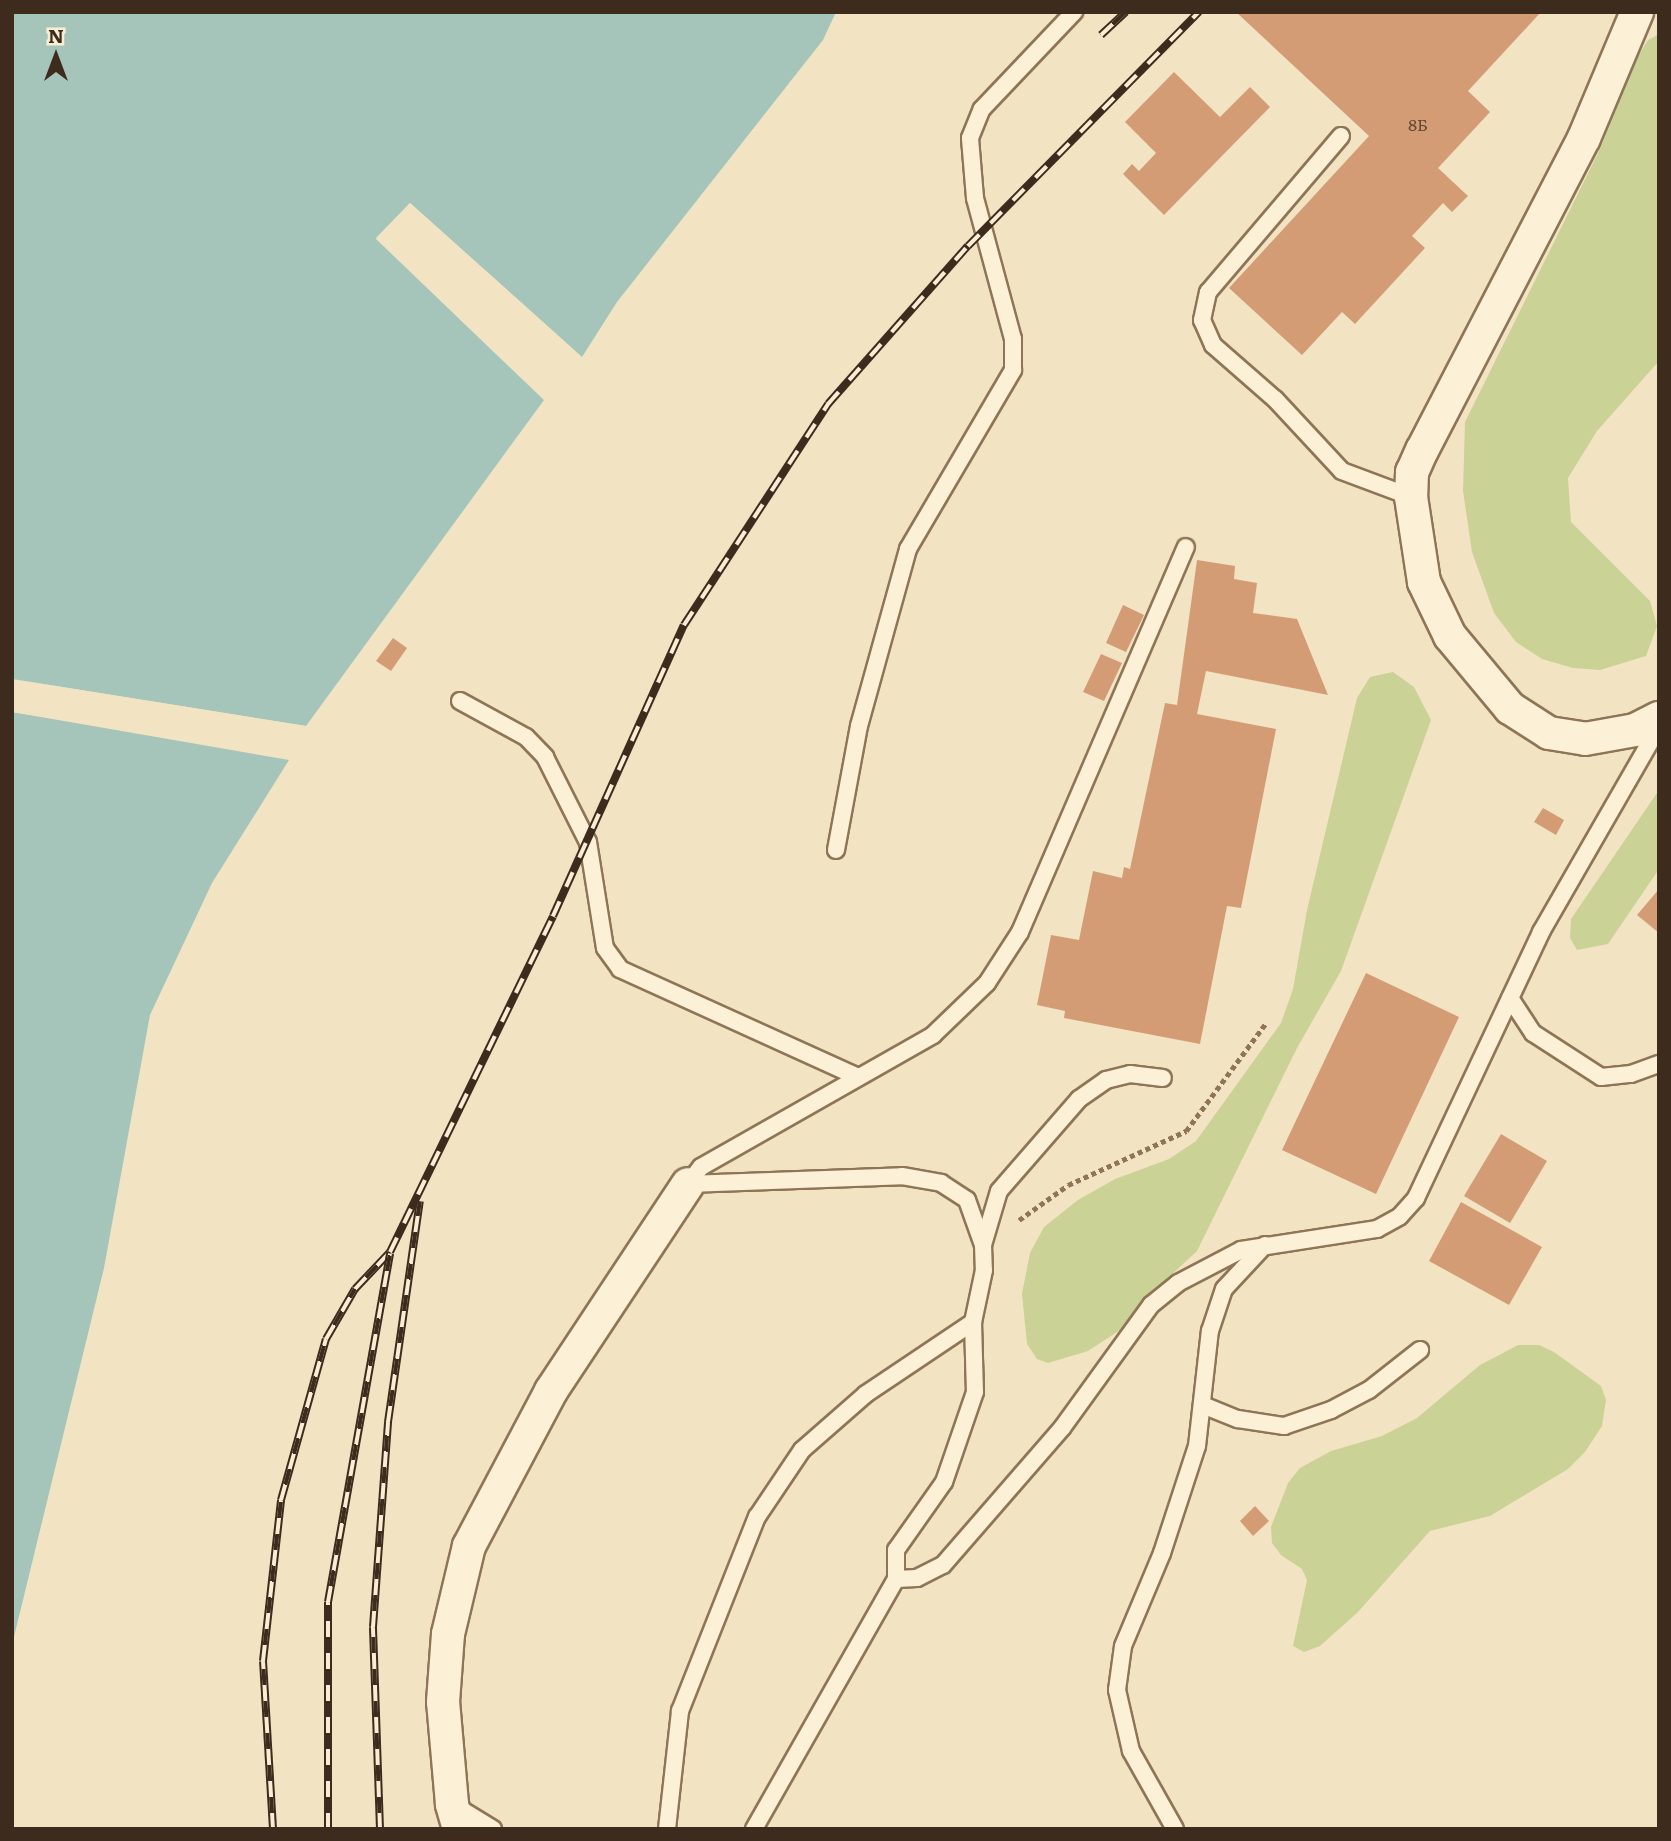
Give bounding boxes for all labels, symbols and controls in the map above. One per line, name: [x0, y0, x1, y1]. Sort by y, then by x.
north arrow: [21, 21, 91, 91]
text: N: [48, 21, 64, 49]
house number: 8Б: [1408, 114, 1428, 134]

